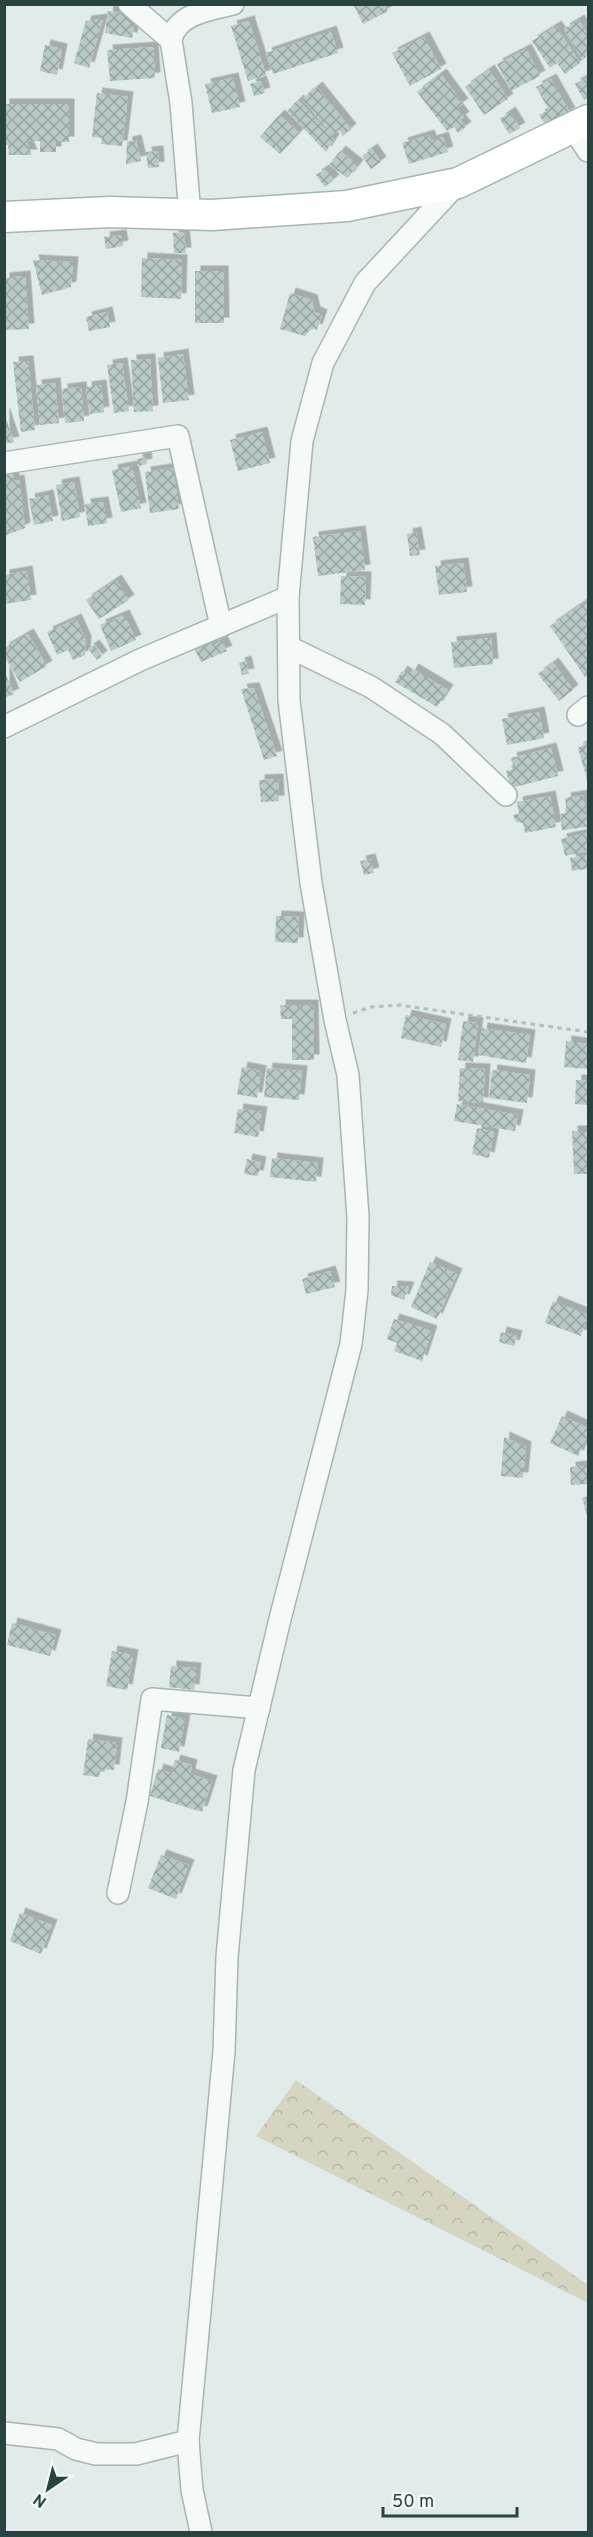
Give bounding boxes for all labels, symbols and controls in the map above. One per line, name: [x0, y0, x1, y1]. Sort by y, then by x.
north arrow: [18, 2459, 78, 2519]
scale bar: [383, 2480, 516, 2518]
text: N: [30, 2488, 51, 2511]
text: 50 m: [392, 2491, 434, 2514]

